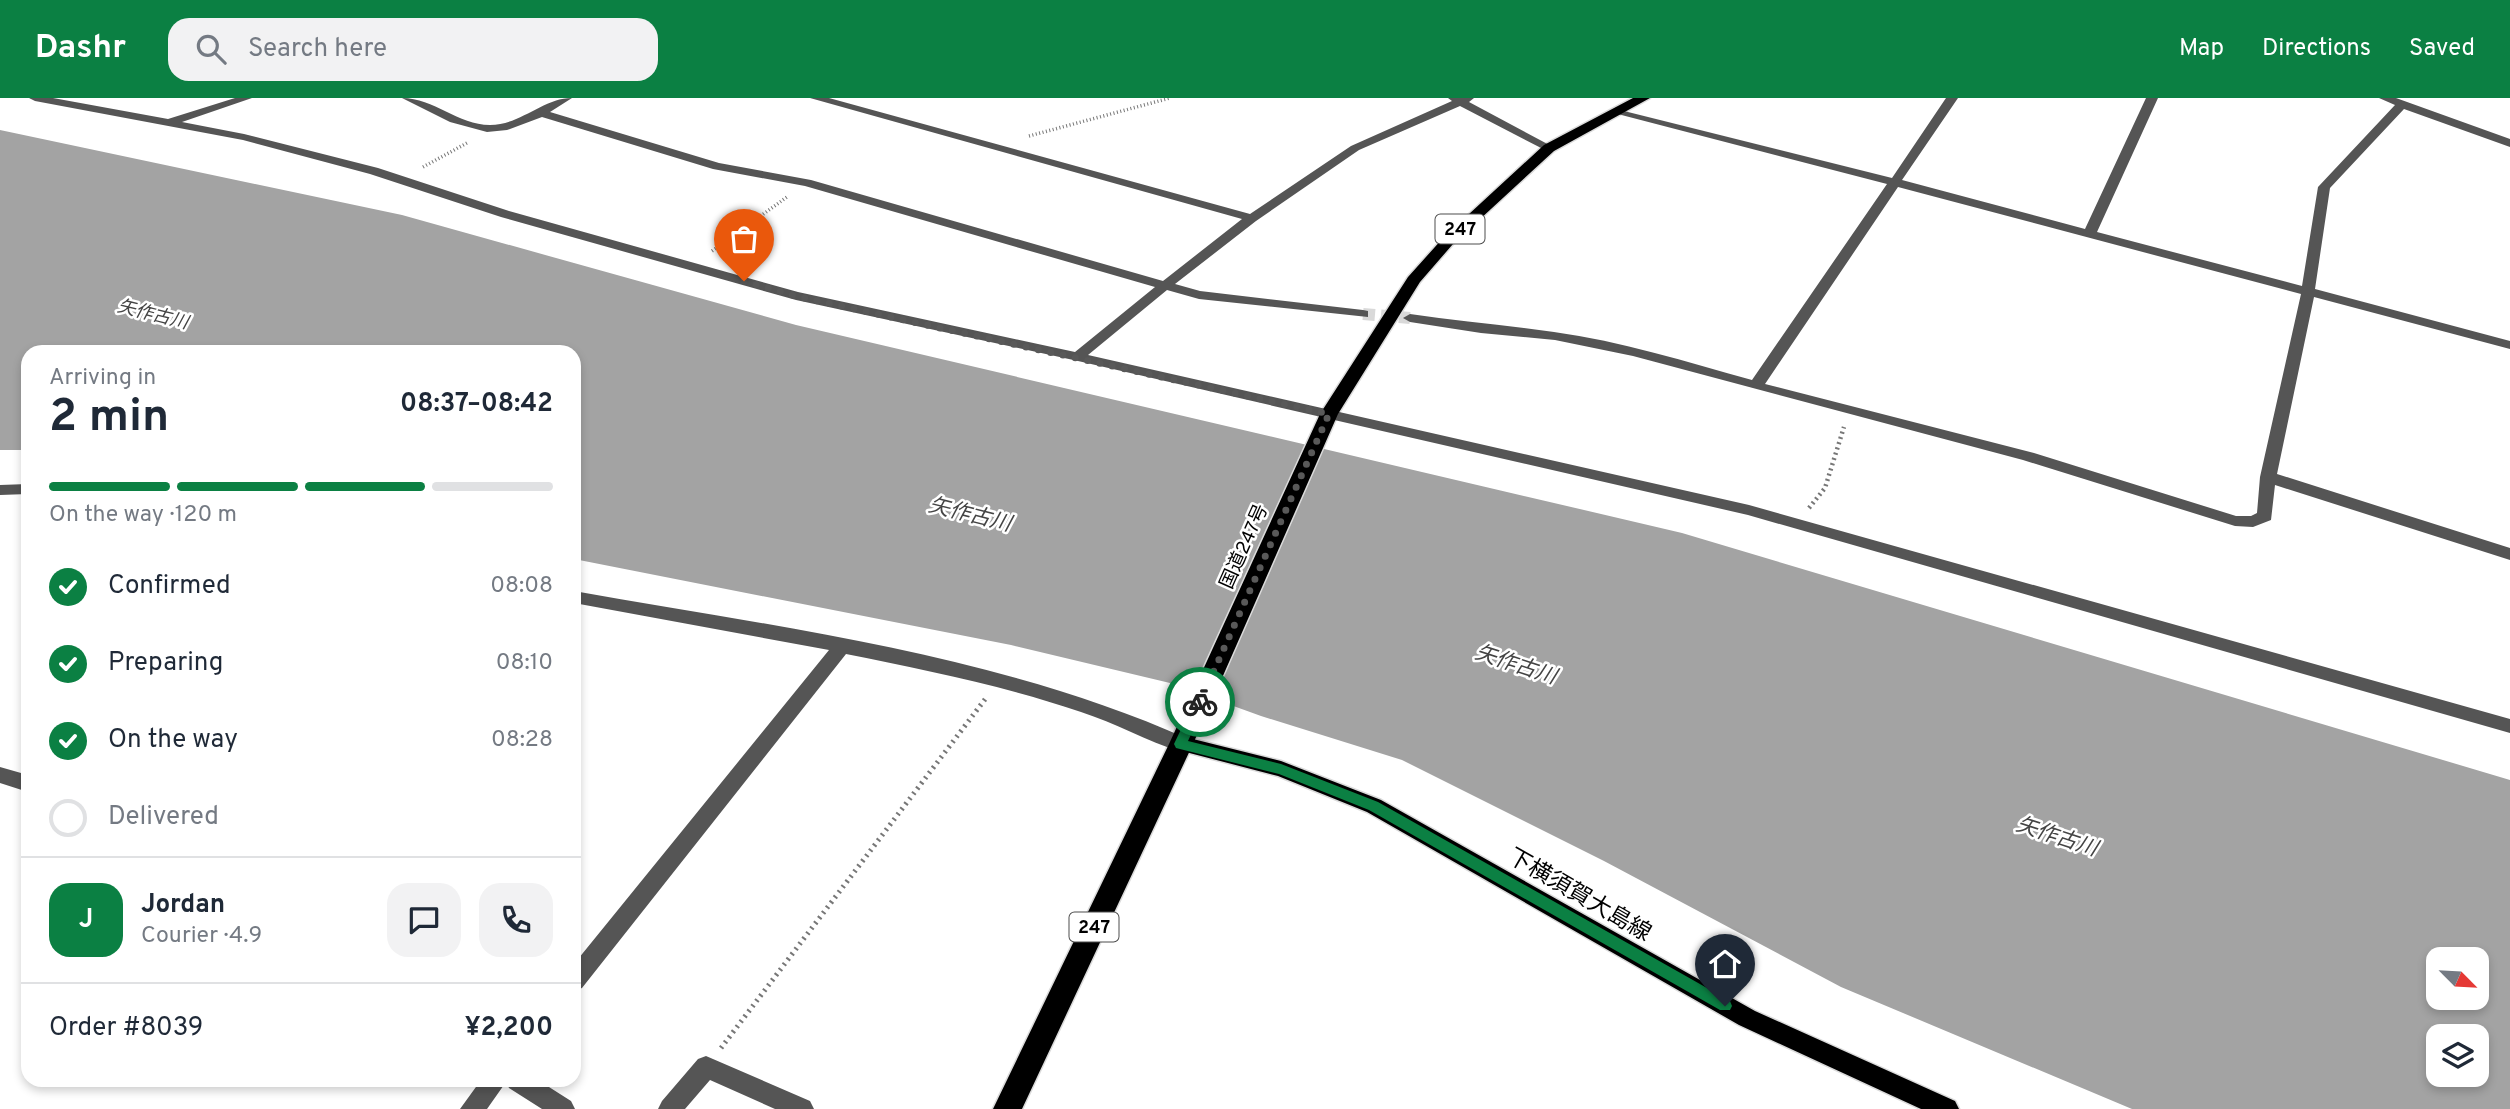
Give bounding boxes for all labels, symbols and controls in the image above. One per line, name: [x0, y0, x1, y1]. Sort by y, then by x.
search box: [168, 18, 658, 81]
text: Dashr: [35, 28, 126, 70]
icon: search: [192, 30, 230, 68]
text: Search here: [248, 33, 387, 66]
text: Map: [2179, 34, 2224, 64]
text: Directions: [2262, 34, 2371, 64]
text: Saved: [2409, 34, 2475, 64]
pin: [714, 209, 774, 281]
road number: 247: [1436, 214, 1484, 244]
icon: bag: [725, 220, 763, 258]
water label: 矢作古川: [115, 296, 192, 336]
text: Arriving in: [49, 364, 156, 393]
text: 08:37–08:42: [400, 388, 553, 421]
text: 2 min: [49, 389, 169, 448]
water label: 矢作古川: [926, 492, 1016, 539]
text: On the way · 120 m: [49, 501, 237, 530]
street label: 国道247号: [1216, 501, 1274, 593]
icon: check: [49, 568, 87, 606]
text: Confirmed: [108, 570, 231, 603]
text: 08:08: [490, 572, 553, 601]
water label: 矢作古川: [1471, 640, 1562, 692]
icon: check: [49, 645, 87, 683]
text: Preparing: [108, 647, 223, 680]
text: 08:10: [496, 649, 553, 678]
courier: [1165, 667, 1235, 737]
icon: bike: [1181, 683, 1219, 721]
icon: check: [49, 722, 87, 760]
text: On the way: [108, 724, 238, 757]
text: 08:28: [491, 726, 553, 755]
text: Delivered: [108, 801, 219, 834]
water label: 矢作古川: [2012, 812, 2103, 864]
street label: 下横須賀大島線: [1502, 843, 1656, 949]
button: chat: [387, 883, 461, 957]
button: phone: [479, 883, 553, 957]
text: Jordan: [141, 889, 225, 922]
text: J: [79, 904, 93, 937]
road number: 247: [1070, 912, 1118, 942]
text: Courier · 4.9: [141, 922, 262, 951]
pin: [1695, 934, 1755, 1006]
icon: home: [1706, 945, 1744, 983]
north arrow: [2426, 947, 2488, 1010]
map controls: [2426, 947, 2489, 1087]
text: Order #8039: [49, 1012, 203, 1045]
text: ¥2,200: [465, 1012, 553, 1045]
button: layers: [2426, 1024, 2489, 1087]

